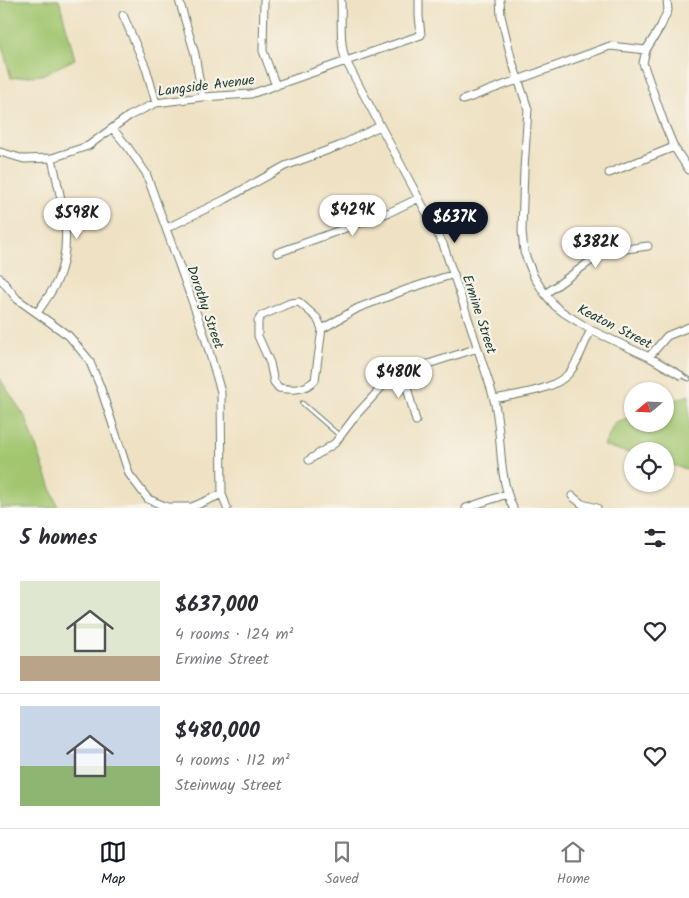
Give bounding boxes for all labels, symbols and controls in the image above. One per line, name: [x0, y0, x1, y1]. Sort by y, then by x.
street label: Langside Avenue: [156, 69, 257, 103]
pin: $429K: [318, 194, 388, 237]
pin: $598K: [42, 198, 112, 240]
text: $429K: [330, 198, 376, 223]
text: $598K: [55, 201, 99, 226]
pin: $637K: [420, 202, 490, 244]
text: $637K: [433, 205, 477, 230]
pin: $382K: [561, 226, 631, 269]
text: $382K: [573, 230, 619, 255]
street label: Dorothy Street: [180, 263, 230, 353]
street label: Ermine Street: [456, 272, 502, 357]
street label: Keaton Street: [573, 299, 656, 355]
pin: $480K: [364, 356, 434, 399]
text: $480K: [376, 360, 422, 385]
north arrow: [624, 382, 674, 432]
map controls: [624, 382, 674, 492]
button: locate: [624, 442, 674, 492]
text: 5 homes: [20, 522, 97, 555]
icon: filters: [641, 524, 669, 552]
text: $637,000: [175, 589, 258, 622]
icon: home: [60, 601, 120, 661]
icon: heart: [641, 617, 669, 645]
text: 4 rooms · 124 m²: [175, 622, 293, 647]
text: Ermine Street: [175, 647, 269, 672]
text: $480,000: [175, 715, 260, 748]
icon: home: [60, 726, 120, 786]
icon: heart: [641, 742, 669, 770]
text: 4 rooms · 112 m²: [175, 748, 290, 773]
text: Steinway Street: [175, 773, 282, 798]
tab: Map: [99, 838, 127, 890]
tab: Saved: [325, 838, 359, 890]
tab: Home: [557, 838, 590, 890]

